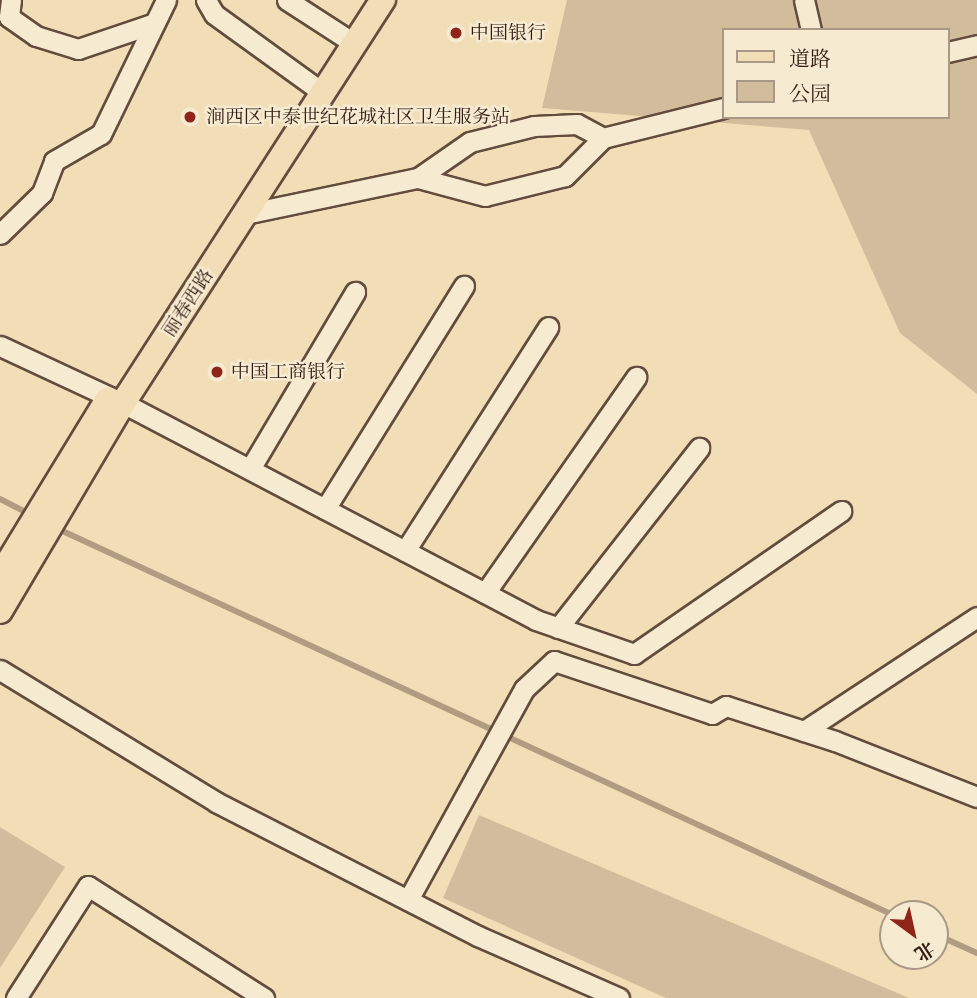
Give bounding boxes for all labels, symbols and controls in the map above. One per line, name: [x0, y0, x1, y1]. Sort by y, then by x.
place label: 中国银行: [470, 22, 546, 44]
marker: 中国银行: [448, 25, 464, 41]
legend: [722, 28, 949, 119]
text: 道路: [789, 46, 831, 72]
text: 公园: [789, 81, 831, 107]
place label: 涧西区中泰世纪花城社区卫生服务站: [206, 106, 510, 128]
marker: 涧西区中泰世纪花城社区卫生服务站: [180, 107, 200, 127]
street label: 丽春西路: [158, 265, 218, 341]
place label: 中国工商银行: [231, 361, 345, 383]
marker: 中国工商银行: [209, 364, 225, 380]
north arrow: [879, 900, 949, 970]
text: 北: [910, 937, 939, 966]

